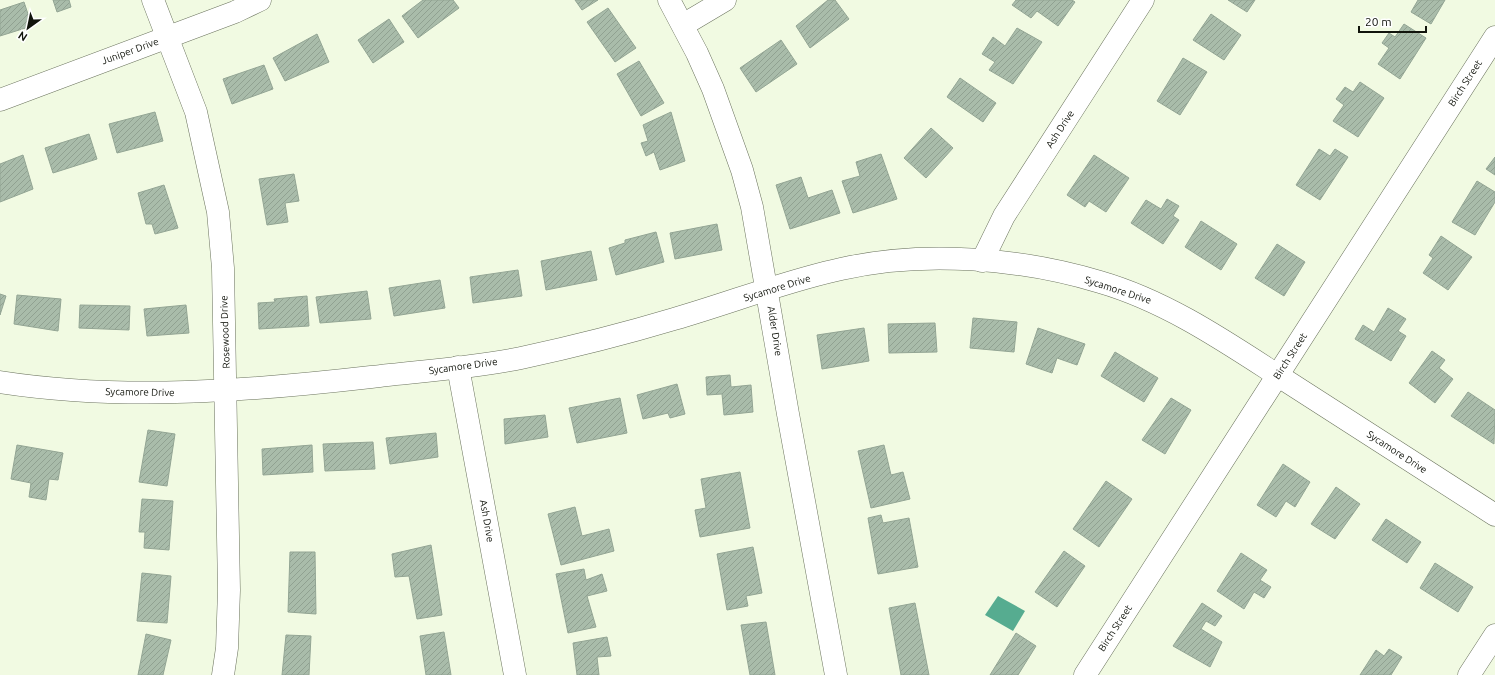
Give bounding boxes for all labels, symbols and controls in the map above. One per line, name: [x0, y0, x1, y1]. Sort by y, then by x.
north arrow: [8, 8, 48, 48]
scale bar: [1359, 8, 1426, 34]
text: 20 m: [1365, 15, 1392, 28]
text: N: [16, 29, 29, 44]
street label: Juniper Drive: [100, 36, 160, 66]
street label: Birch Street: [1446, 58, 1484, 108]
street label: Ash Drive: [1044, 108, 1076, 150]
street label: Sycamore Drive: [742, 273, 812, 303]
street label: Sycamore Drive: [1083, 274, 1153, 306]
street label: Rosewood Drive: [218, 295, 232, 369]
street label: Alder Drive: [766, 305, 784, 357]
street label: Birch Street: [1271, 331, 1309, 381]
street label: Sycamore Drive: [428, 356, 498, 376]
street label: Sycamore Drive: [105, 386, 175, 398]
street label: Sycamore Drive: [1365, 428, 1429, 476]
street label: Ash Drive: [478, 499, 496, 543]
street label: Birch Street: [1096, 603, 1134, 653]

